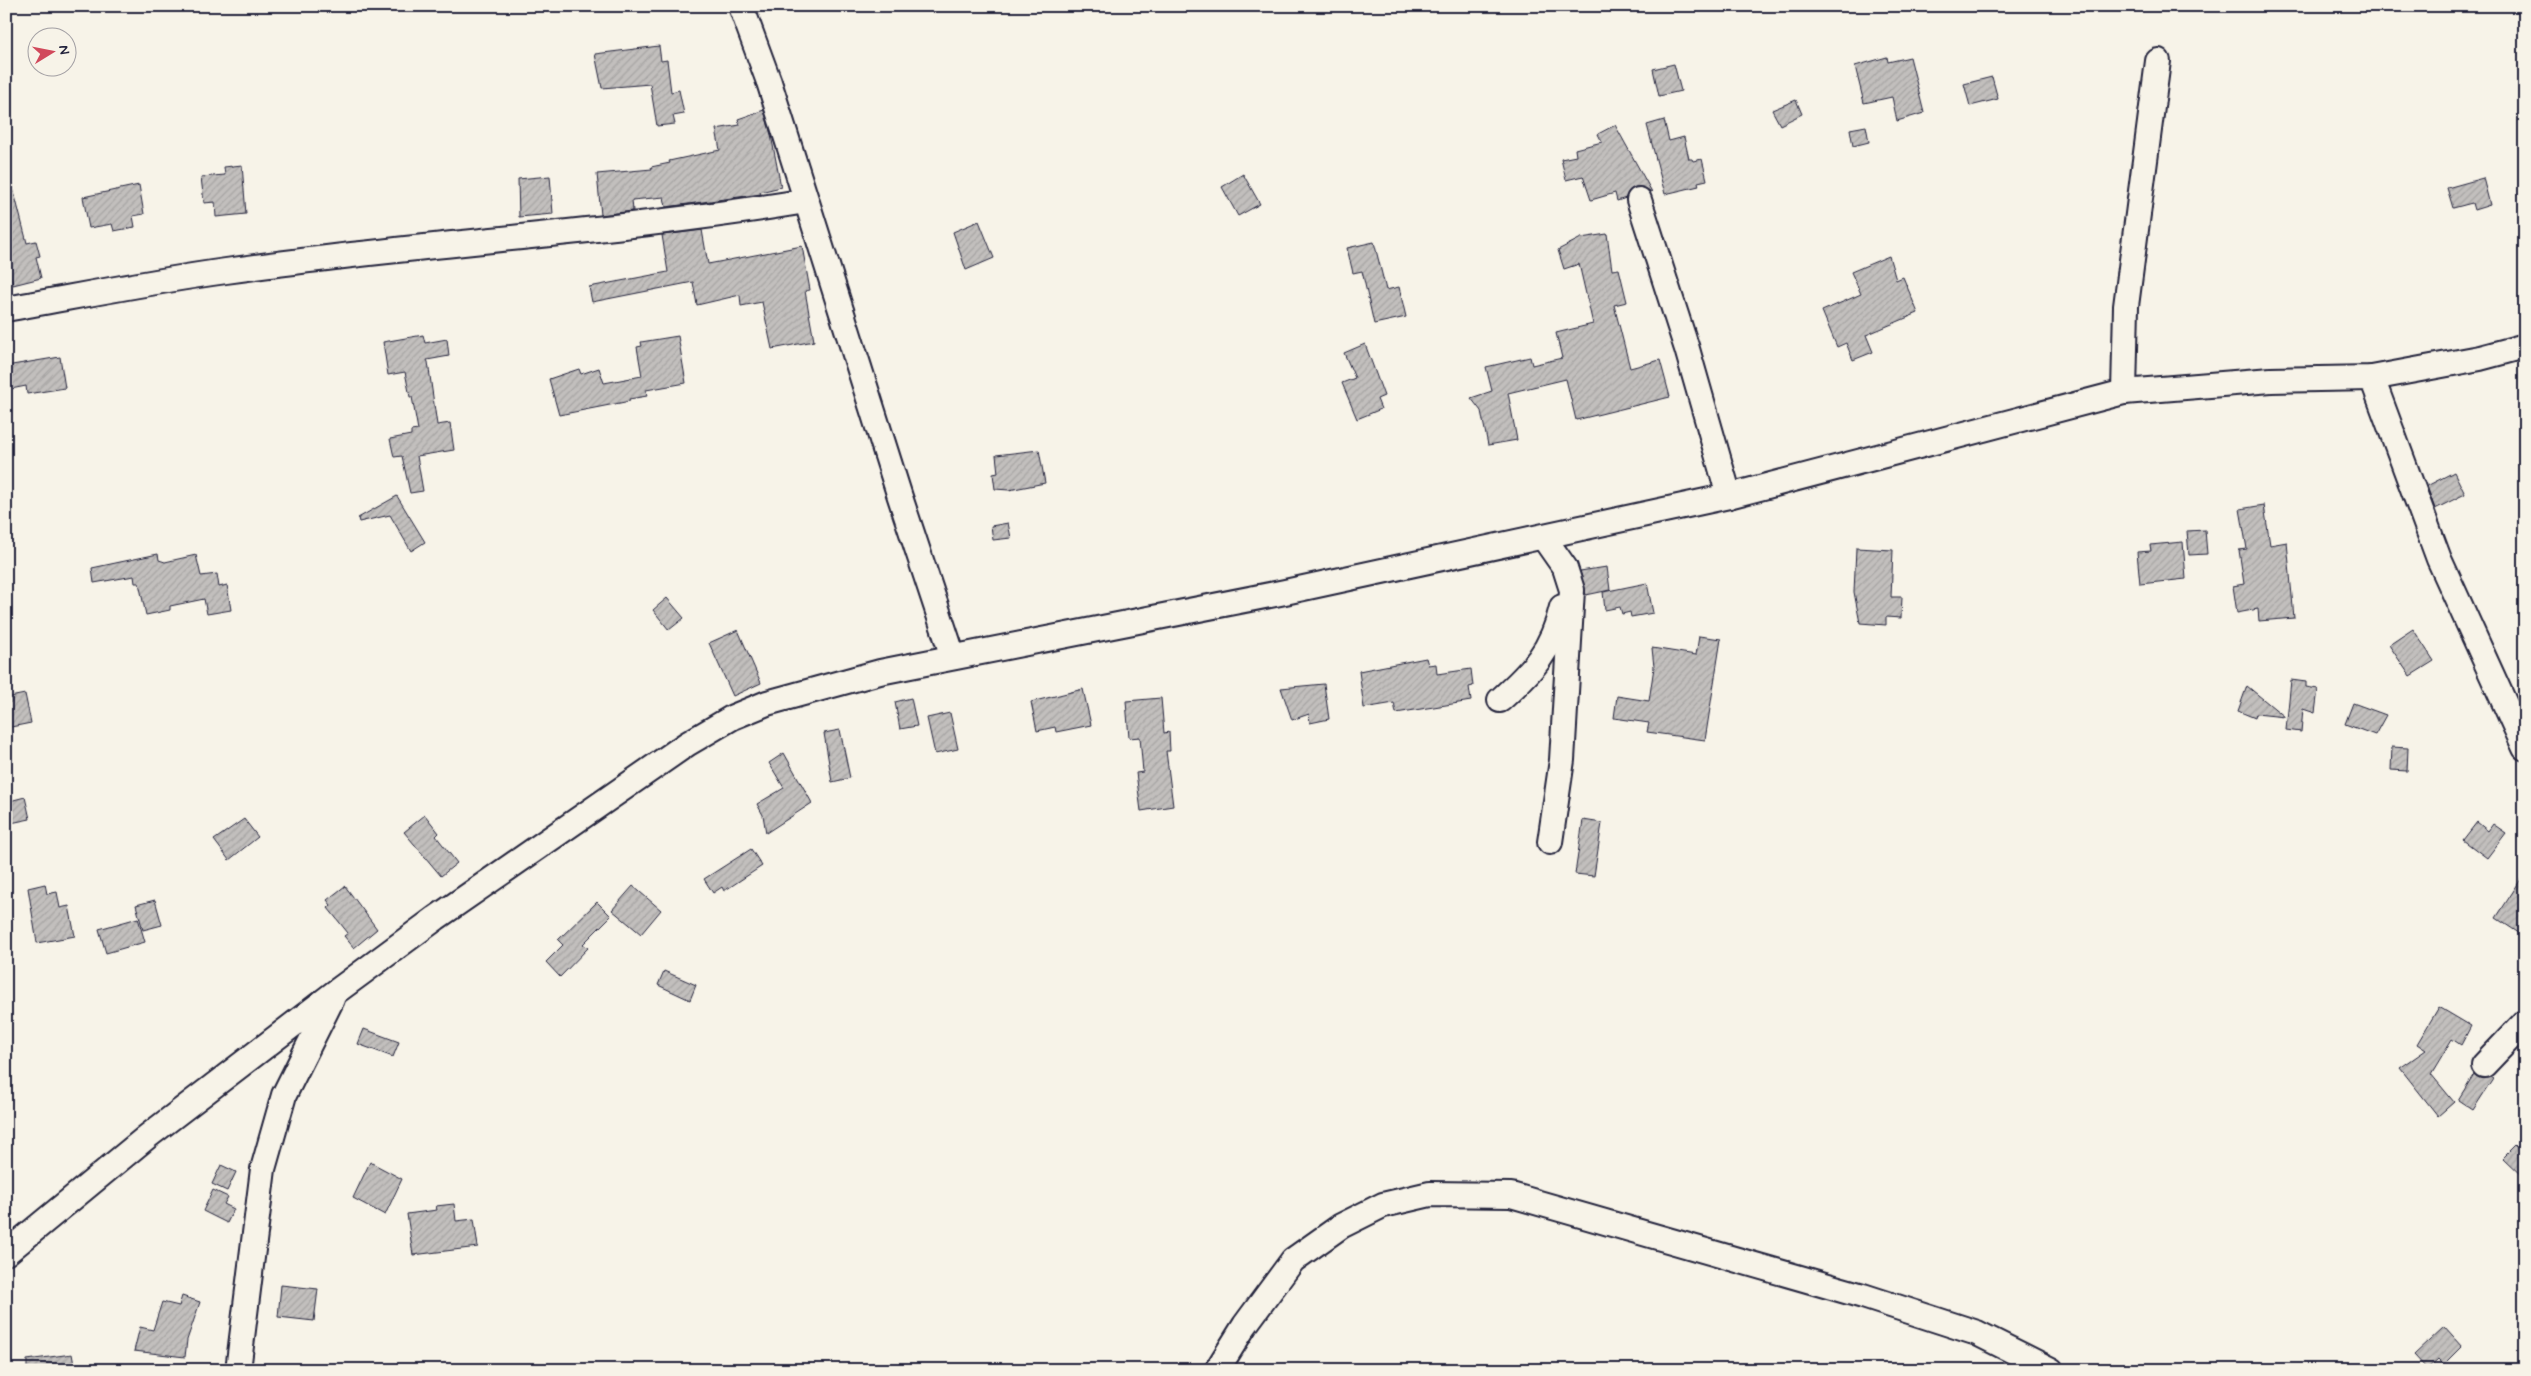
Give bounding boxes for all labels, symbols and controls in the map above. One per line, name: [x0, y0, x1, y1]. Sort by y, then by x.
north arrow: [28, 28, 78, 78]
text: N: [54, 44, 73, 56]

